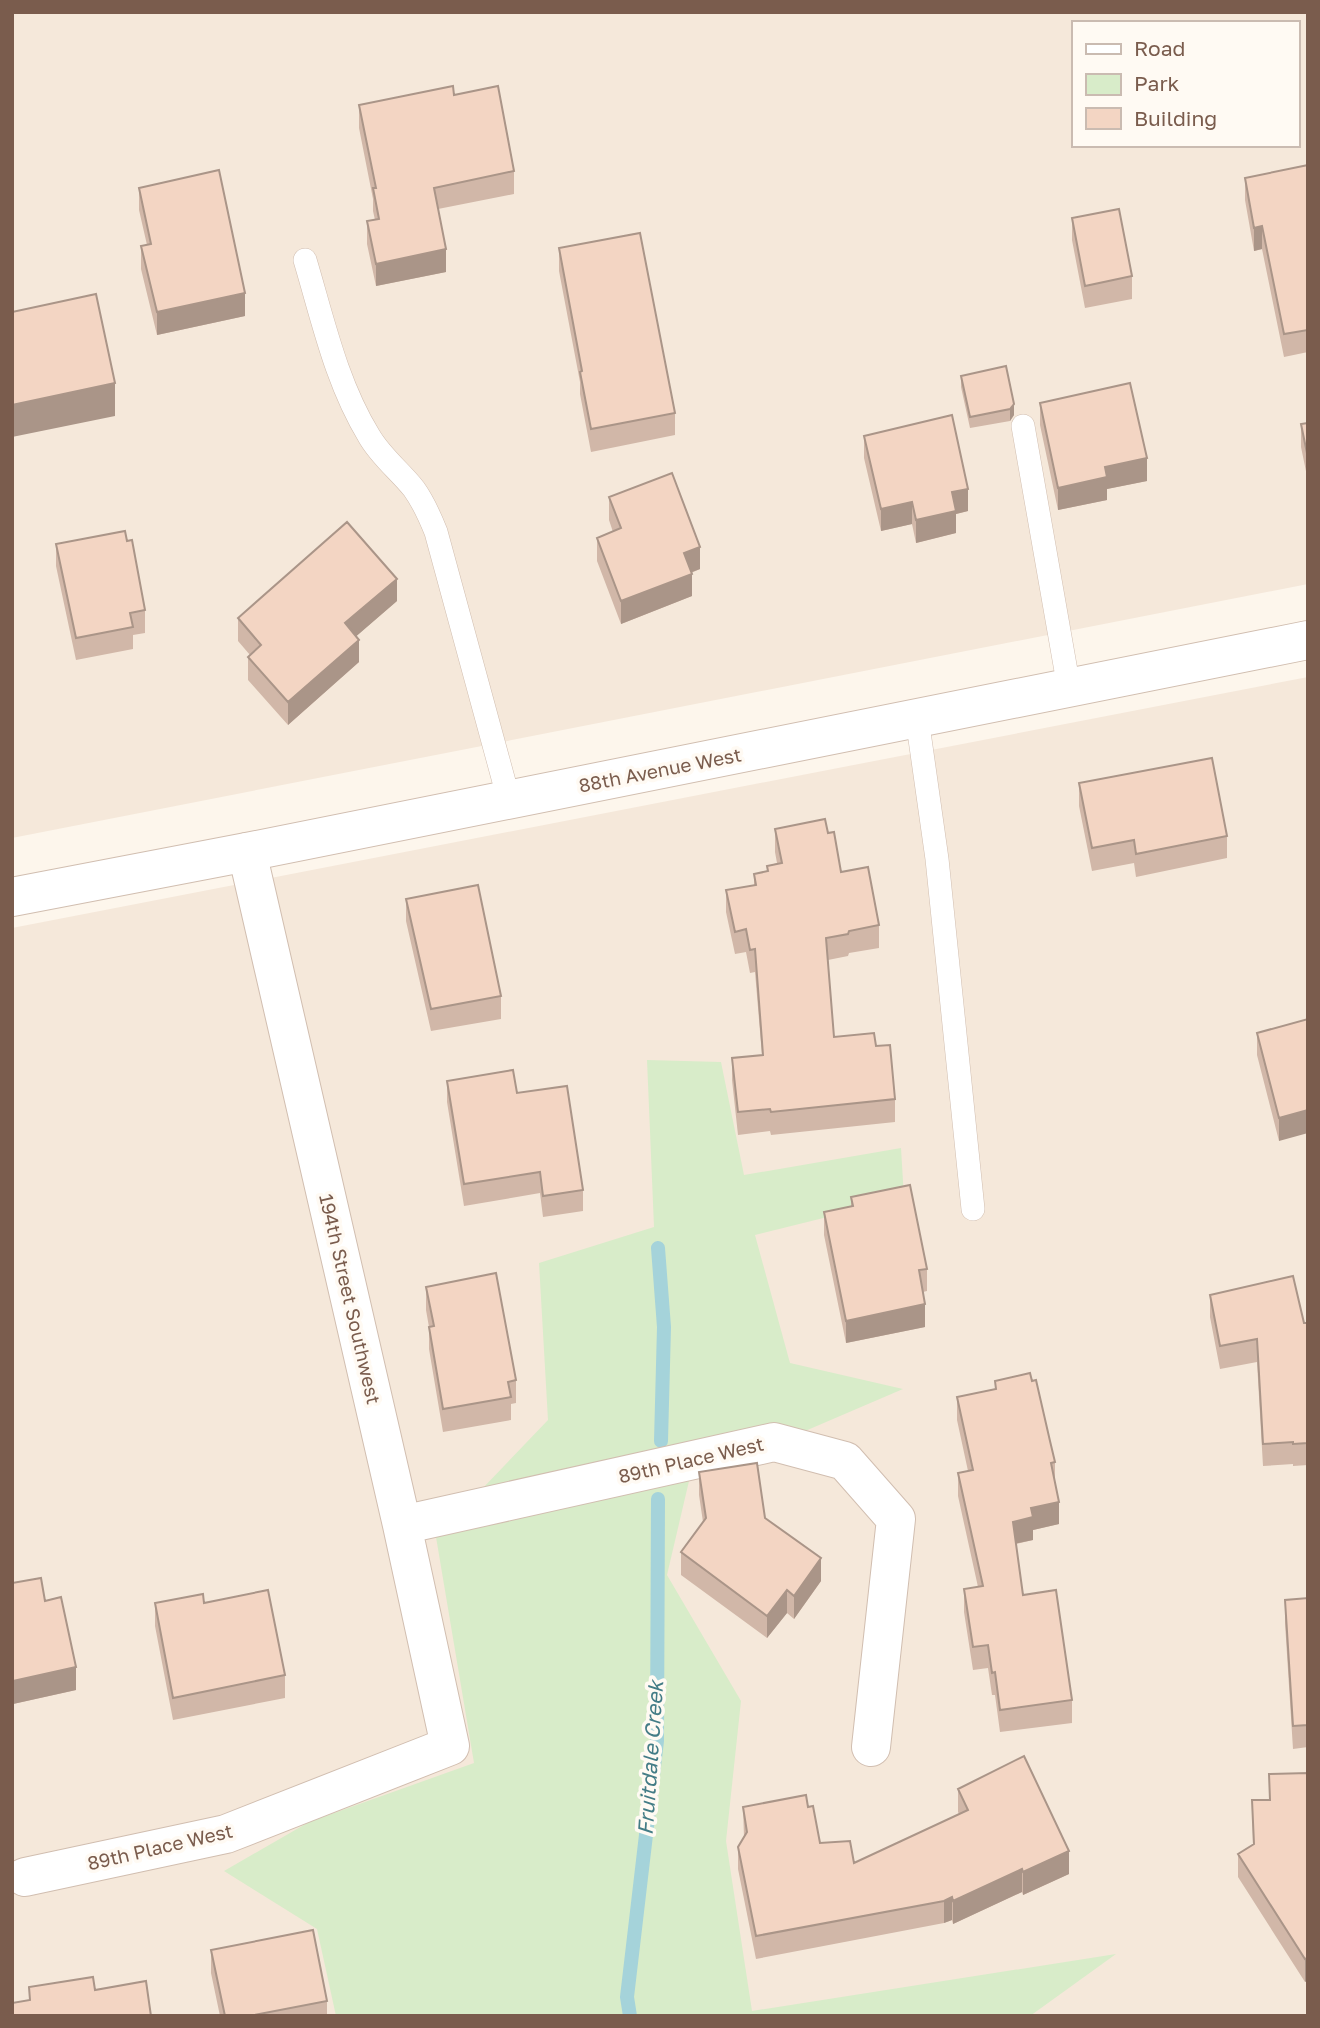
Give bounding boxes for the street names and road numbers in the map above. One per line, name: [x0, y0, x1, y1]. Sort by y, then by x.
street label: 88th Avenue West: [577, 742, 743, 797]
street label: 194th Street Southwest: [315, 1191, 386, 1406]
street label: 89th Place West: [616, 1432, 766, 1487]
street label: 89th Place West: [85, 1819, 235, 1874]

